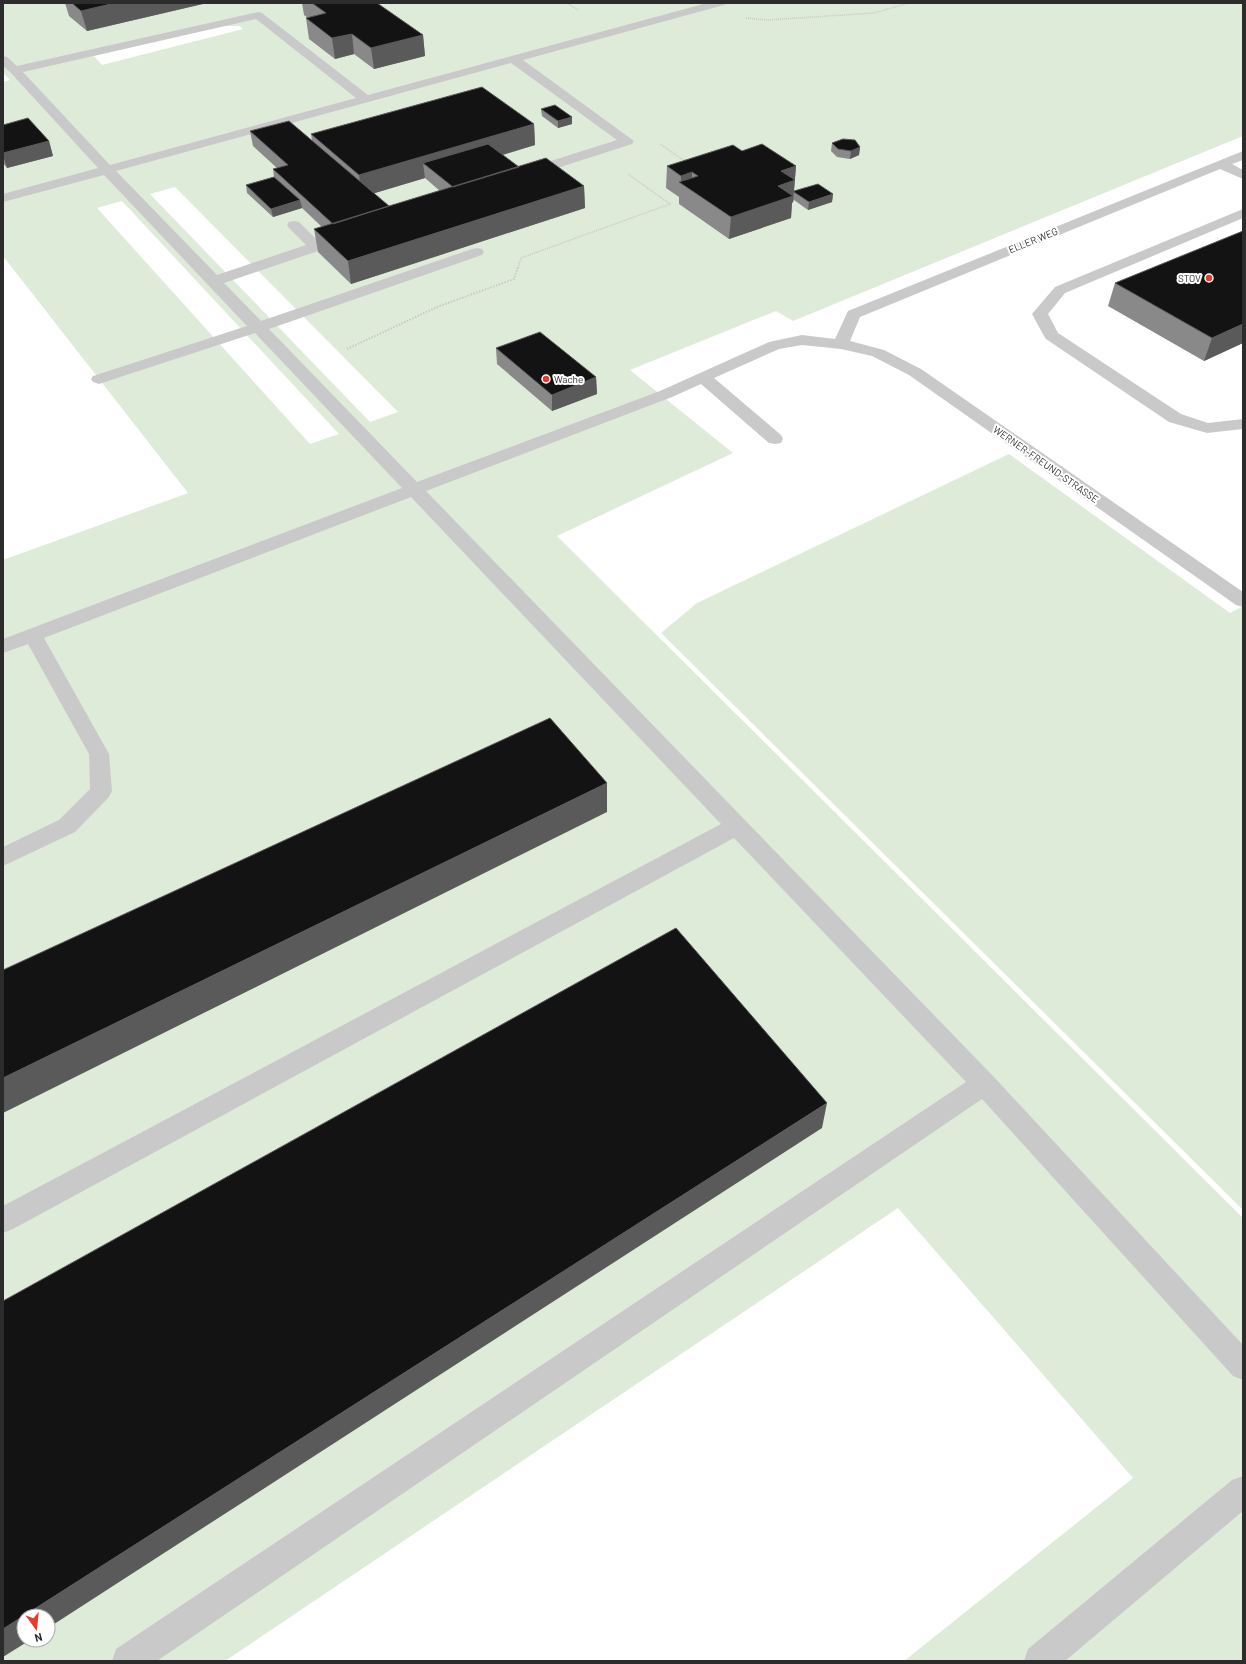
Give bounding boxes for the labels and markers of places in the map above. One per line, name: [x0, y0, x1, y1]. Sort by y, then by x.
place label: STOV: [1178, 272, 1201, 284]
marker: STOV: [1204, 273, 1214, 283]
place label: Wache: [554, 373, 583, 385]
marker: Wache: [541, 374, 551, 384]

